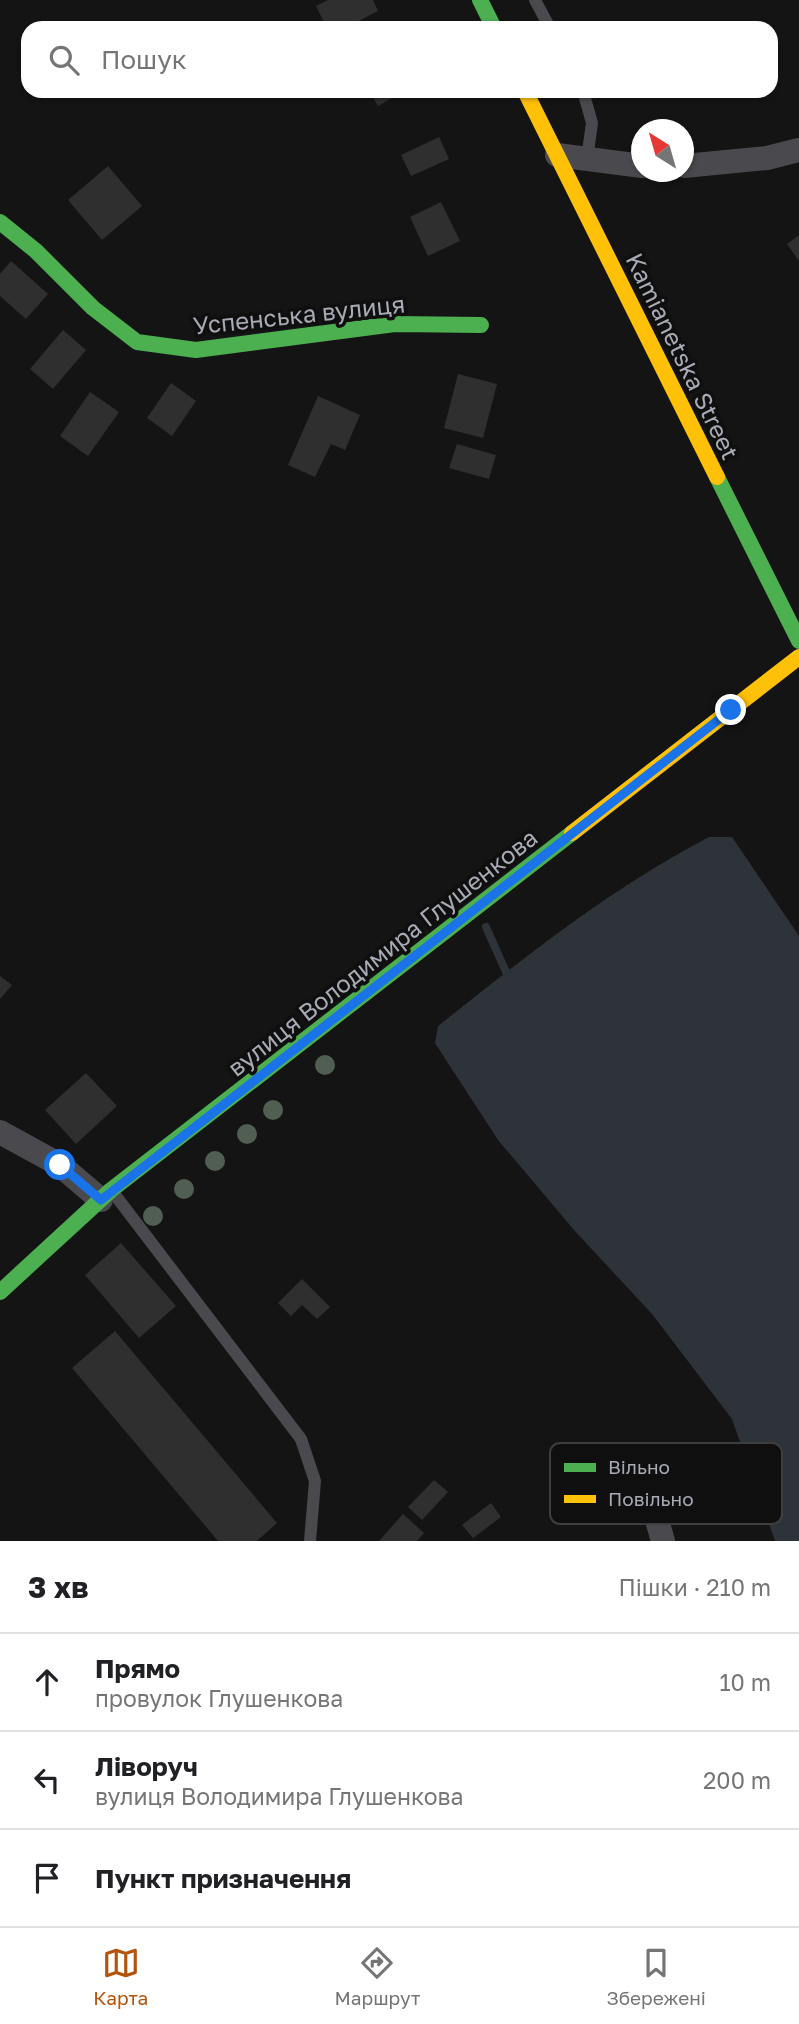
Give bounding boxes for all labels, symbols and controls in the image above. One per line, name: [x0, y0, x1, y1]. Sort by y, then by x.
search box: [21, 21, 778, 98]
icon: search: [45, 41, 83, 79]
text: Пошук: [101, 44, 187, 75]
north arrow: [631, 119, 694, 182]
street label: Kamianetska Street: [620, 248, 746, 464]
street label: Успенська вулиця: [192, 288, 406, 340]
route end: [715, 694, 746, 725]
street label: вулиця Володимира Глушенкова: [222, 822, 542, 1082]
route start: [44, 1149, 75, 1180]
legend: [550, 1443, 782, 1524]
text: Вільно: [608, 1455, 670, 1478]
text: Повільно: [608, 1487, 694, 1510]
text: 3 хв: [28, 1569, 89, 1605]
text: Пішки · 210 m: [618, 1573, 771, 1601]
text: Прямо: [95, 1653, 180, 1684]
icon: ahead: [28, 1663, 66, 1701]
text: 10 m: [719, 1668, 771, 1696]
text: провулок Глушенкова: [95, 1684, 343, 1712]
text: Ліворуч: [95, 1751, 198, 1782]
icon: left: [28, 1761, 66, 1799]
text: 200 m: [703, 1766, 771, 1794]
text: вулиця Володимира Глушенкова: [95, 1782, 463, 1810]
icon: arrive: [28, 1859, 66, 1897]
text: Пункт призначення: [95, 1863, 351, 1894]
tab: Карта: [93, 1944, 148, 2009]
tab: Маршрут: [334, 1944, 420, 2009]
tab: Збережені: [607, 1944, 706, 2009]

